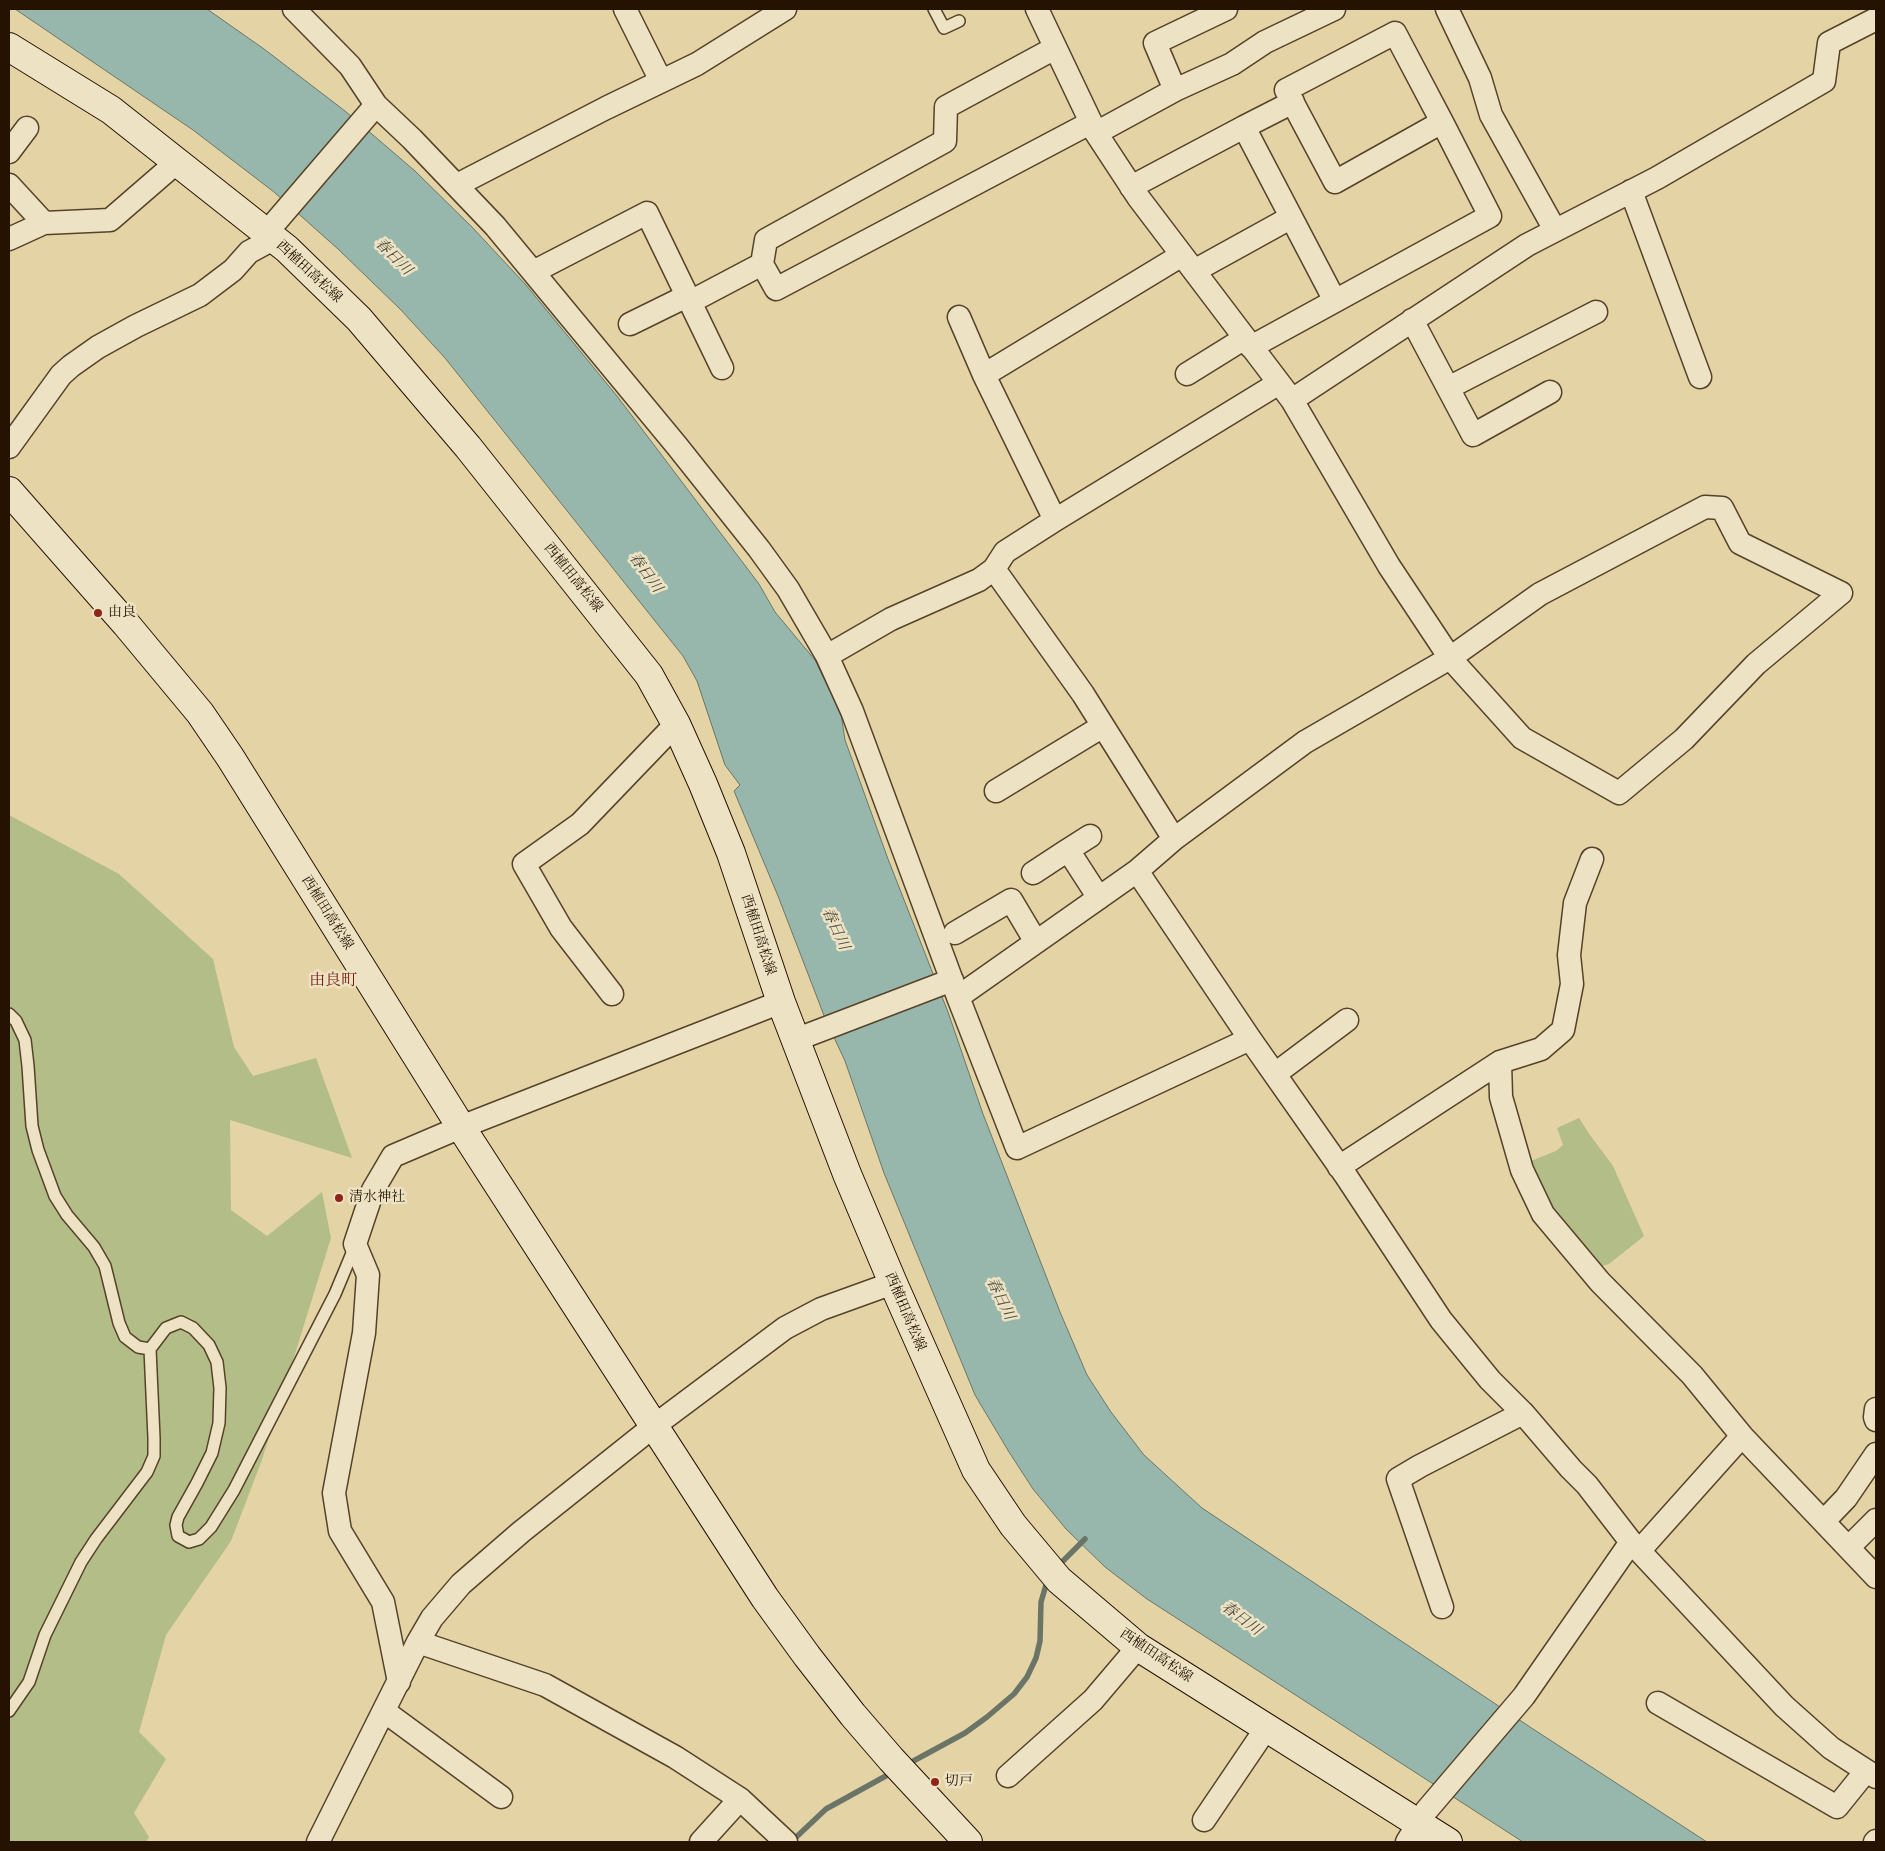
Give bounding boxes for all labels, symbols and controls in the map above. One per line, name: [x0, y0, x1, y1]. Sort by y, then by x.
water label: 春日川: [371, 235, 415, 279]
street label: 西植田高松線: [273, 237, 345, 307]
street label: 西植田高松線: [540, 540, 606, 616]
water label: 春日川: [624, 550, 666, 596]
place label: 由良: [108, 605, 136, 621]
marker: 由良: [92, 607, 104, 619]
street label: 西植田高松線: [298, 873, 356, 953]
street label: 西植田高松線: [737, 892, 779, 978]
water label: 春日川: [817, 905, 853, 953]
district label: 由良町: [309, 971, 357, 991]
place label: 清水神社: [349, 1190, 405, 1206]
marker: 清水神社: [333, 1192, 345, 1204]
street label: 西植田高松線: [881, 1270, 929, 1354]
water label: 春日川: [982, 1275, 1018, 1323]
water label: 春日川: [1218, 1598, 1264, 1640]
street label: 西植田高松線: [1116, 1626, 1196, 1686]
place label: 切戸: [945, 1774, 973, 1790]
marker: 切戸: [929, 1776, 941, 1788]

